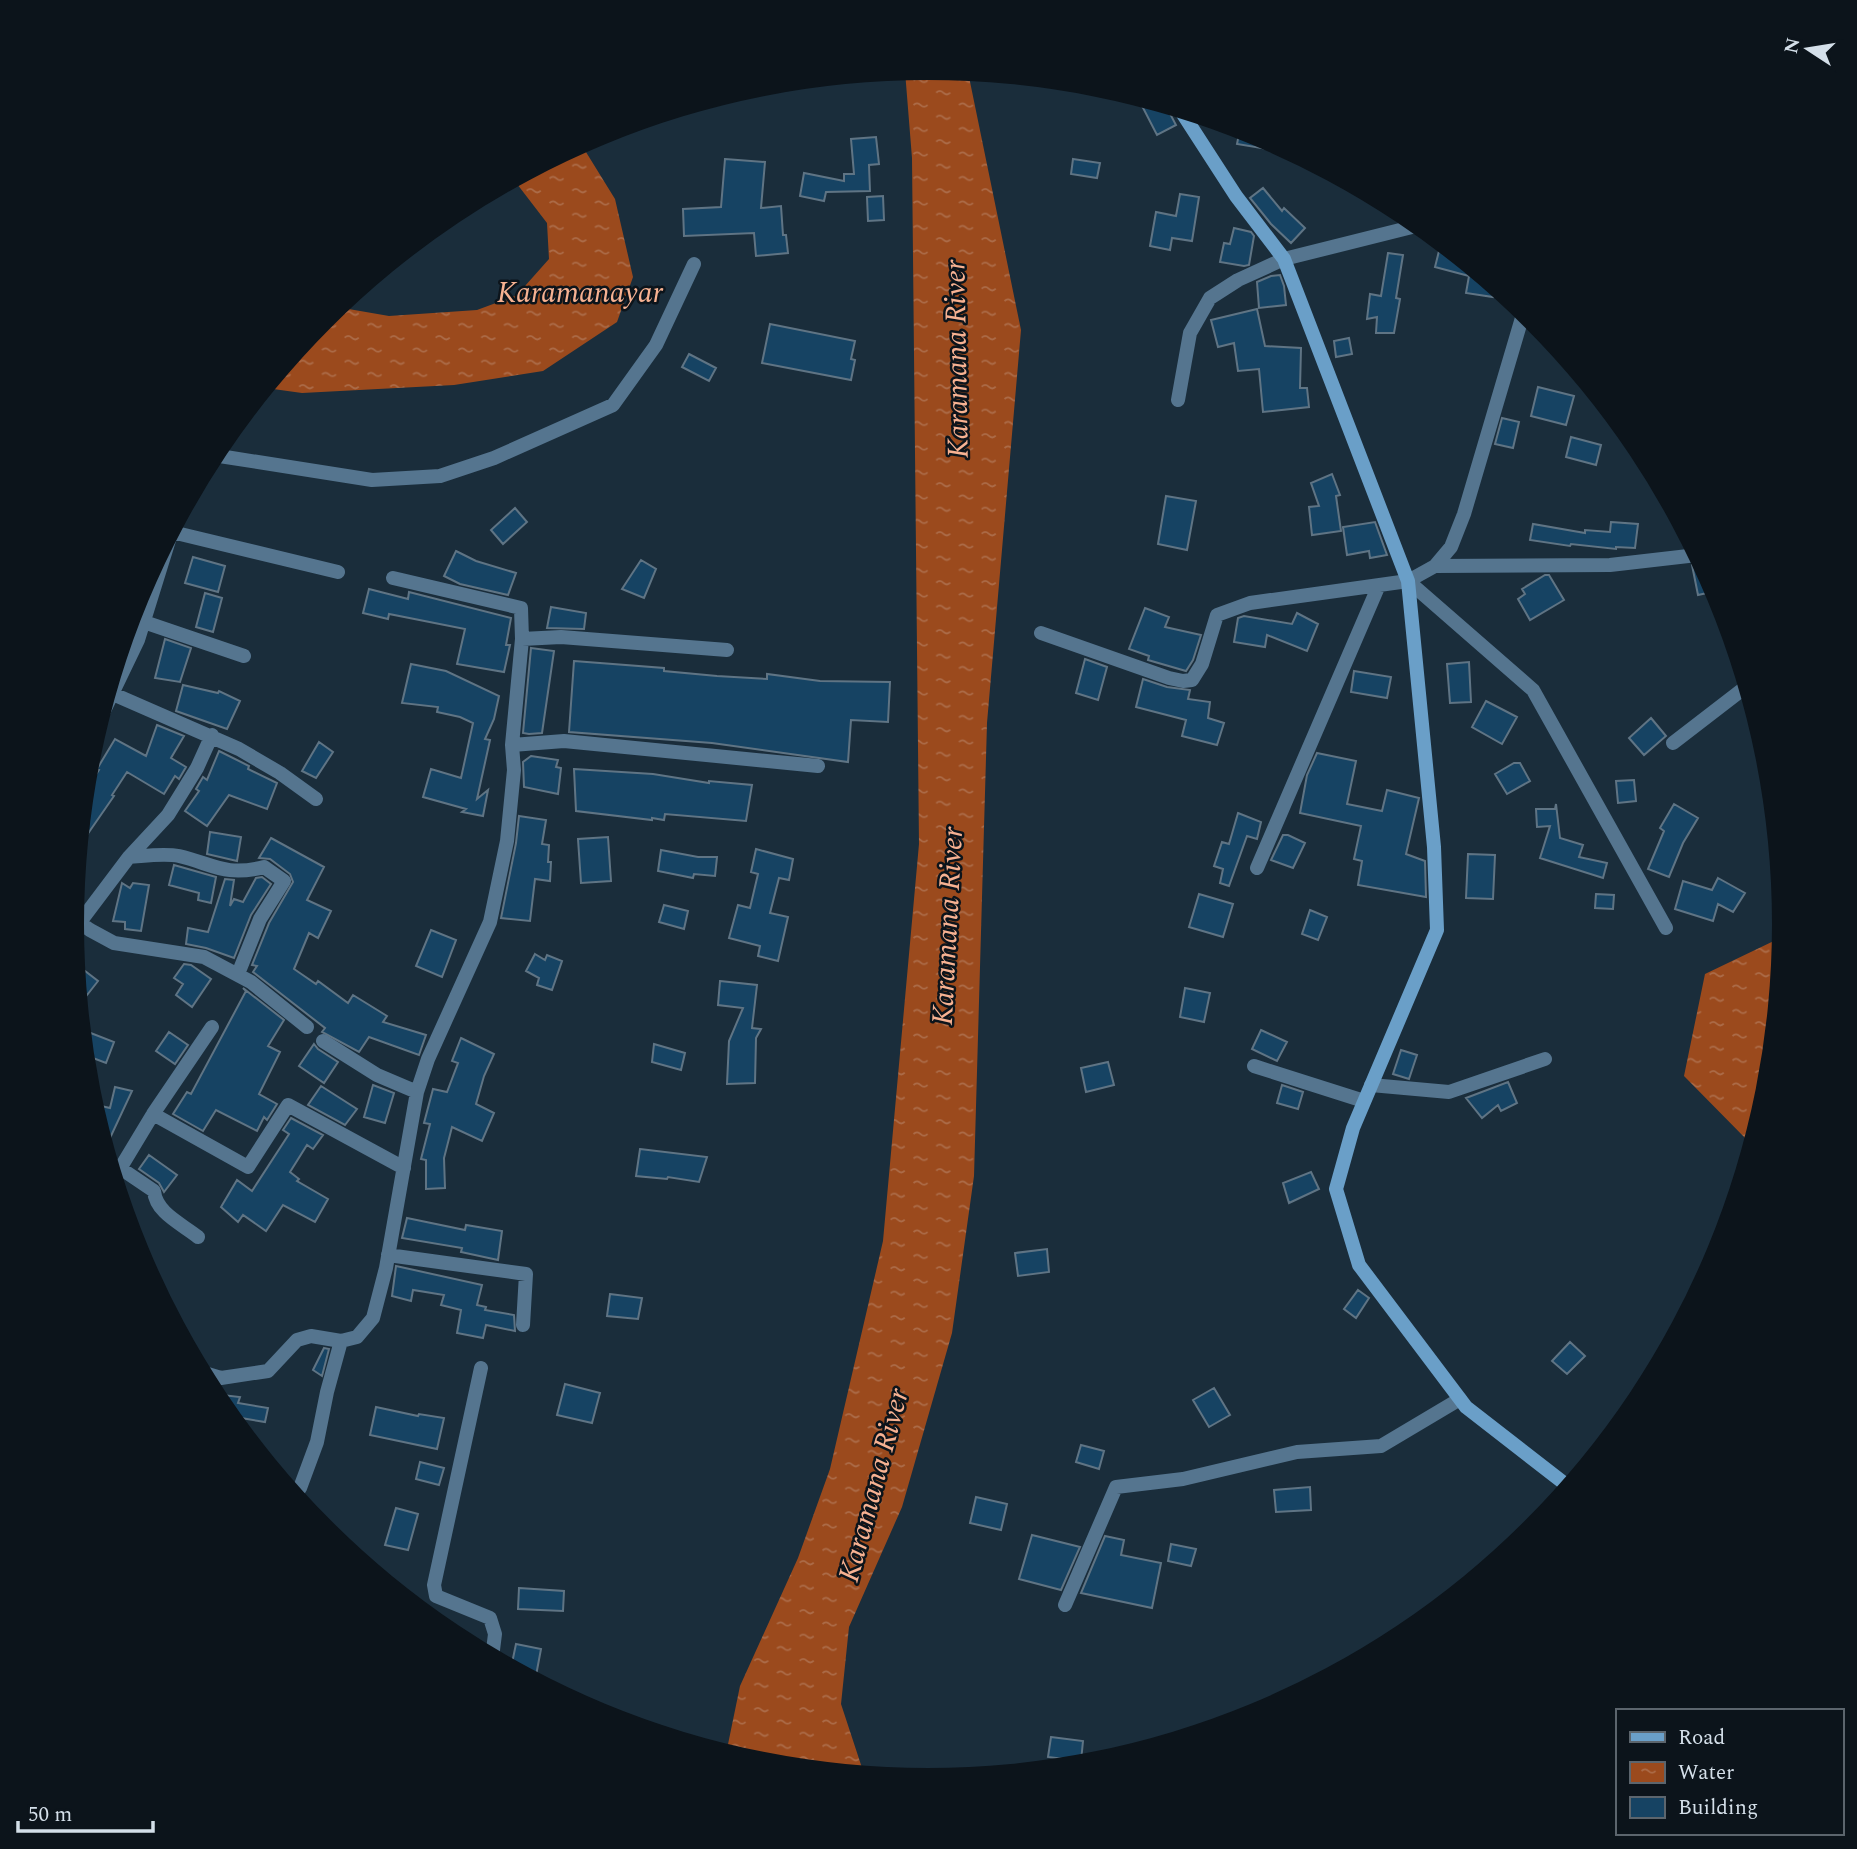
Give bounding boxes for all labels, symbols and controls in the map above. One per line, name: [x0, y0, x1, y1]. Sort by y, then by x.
north arrow: [1773, 14, 1843, 84]
text: N: [1777, 35, 1809, 56]
water label: Karamana River: [932, 258, 982, 459]
water label: Karamanayar: [497, 270, 664, 316]
water label: Karamana River: [920, 825, 976, 1027]
water label: Karamana River: [826, 1383, 922, 1587]
legend: [1616, 1709, 1843, 1835]
text: Road: [1678, 1722, 1725, 1754]
text: Water: [1678, 1757, 1734, 1789]
scale bar: [18, 1790, 152, 1834]
text: Building: [1678, 1792, 1758, 1824]
text: 50 m: [28, 1799, 72, 1831]

